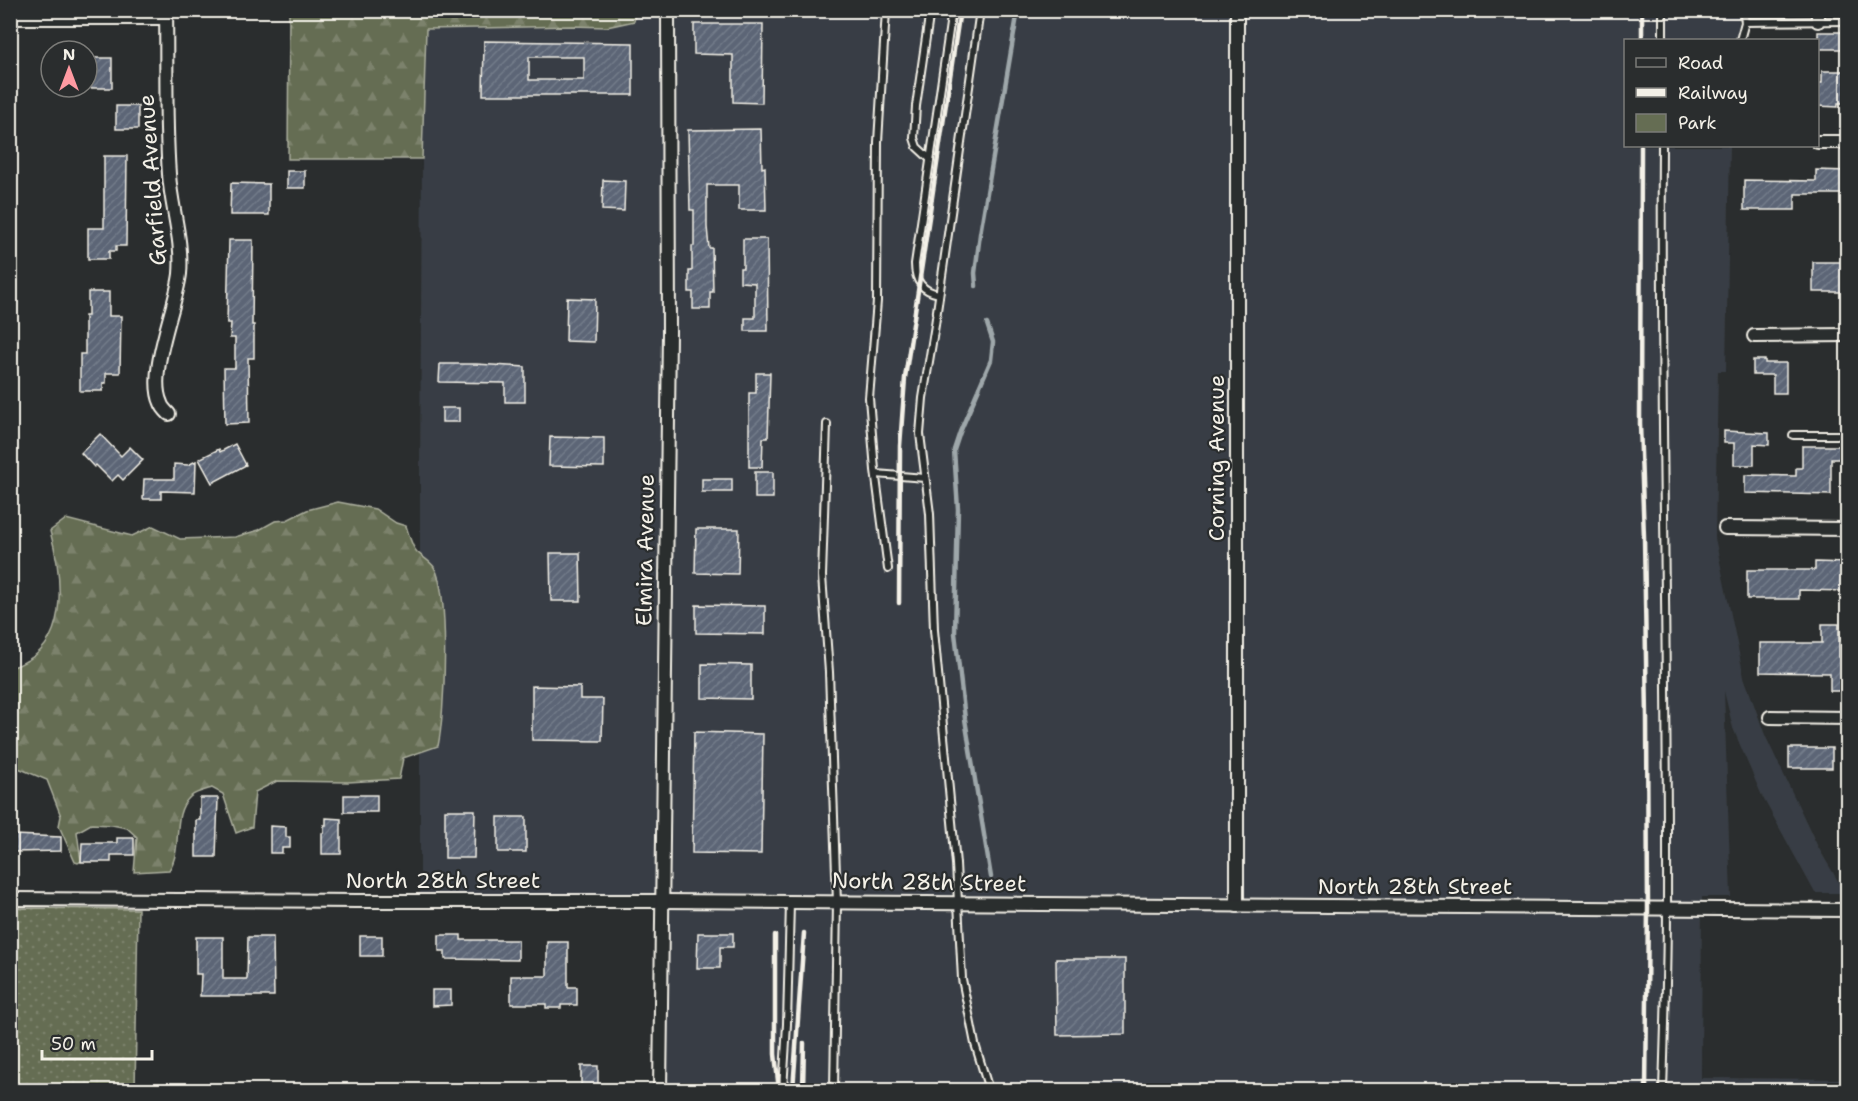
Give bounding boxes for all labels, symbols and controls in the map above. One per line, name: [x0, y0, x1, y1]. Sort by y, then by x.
north arrow: [39, 39, 99, 99]
legend: [1624, 39, 1819, 147]
text: N: [63, 44, 75, 65]
text: Road: [1678, 51, 1723, 75]
text: Railway: [1678, 81, 1748, 105]
street label: Garfield Avenue: [132, 93, 172, 267]
text: Park: [1678, 111, 1717, 135]
street label: Corning Avenue: [1202, 375, 1231, 541]
street label: Elmira Avenue: [629, 474, 661, 626]
street label: North 28th Street: [346, 866, 540, 895]
street label: North 28th Street: [831, 866, 1027, 898]
street label: North 28th Street: [1318, 872, 1512, 901]
scale bar: [42, 1023, 152, 1061]
text: 50 m: [51, 1032, 96, 1056]

